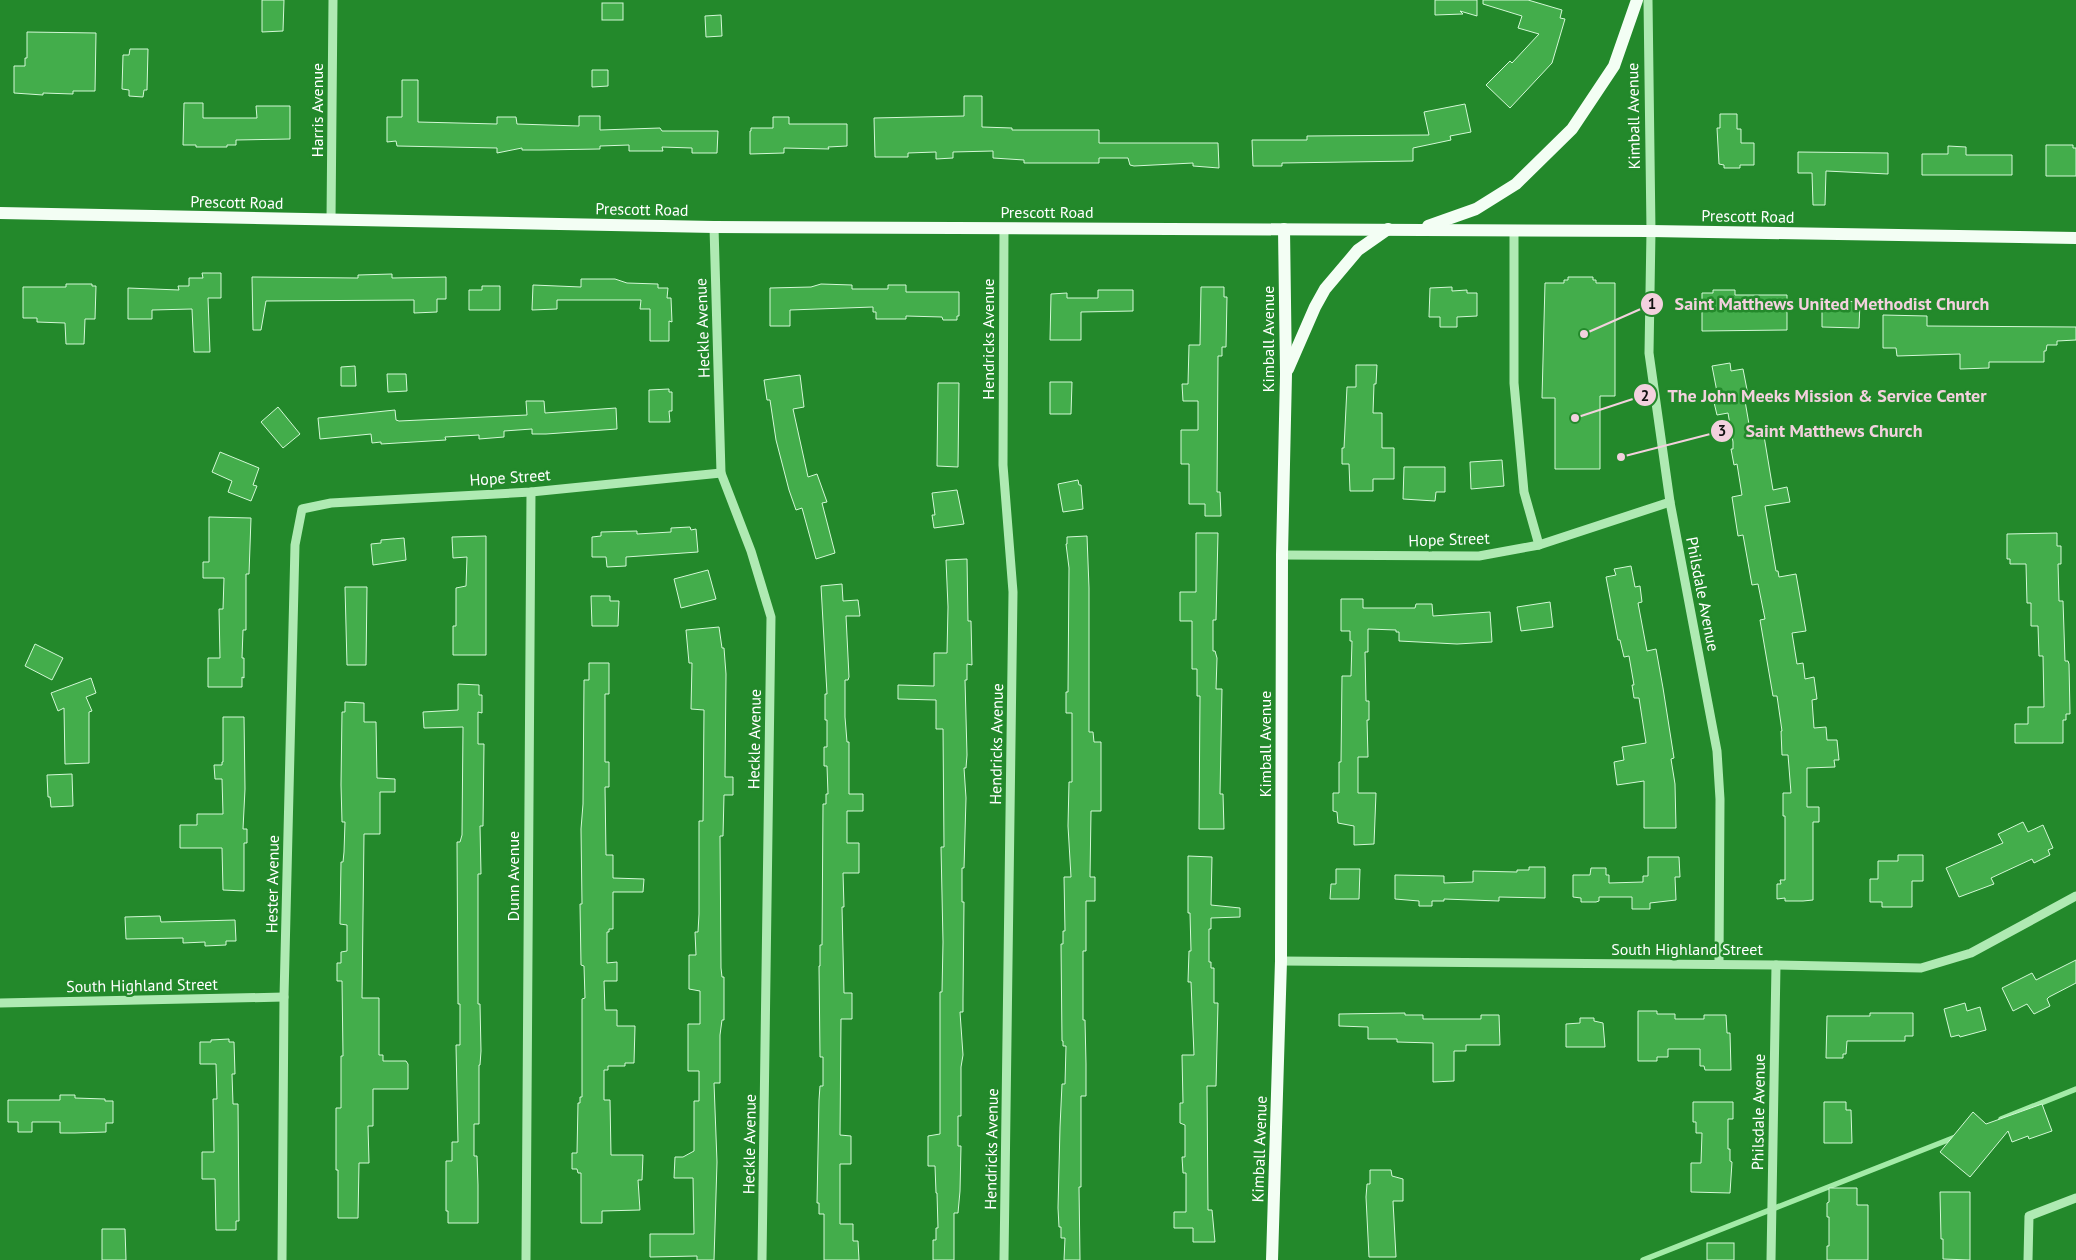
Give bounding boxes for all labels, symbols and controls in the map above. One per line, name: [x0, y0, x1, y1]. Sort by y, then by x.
street label: Kimball Avenue: [1622, 62, 1644, 170]
street label: Harris Avenue: [307, 63, 327, 157]
street label: Prescott Road: [190, 191, 284, 213]
street label: Prescott Road: [595, 198, 689, 220]
street label: Prescott Road: [1000, 202, 1094, 222]
street label: Prescott Road: [1701, 205, 1795, 227]
street label: Heckle Avenue: [690, 278, 714, 378]
street label: Hendricks Avenue: [978, 278, 998, 400]
street label: Kimball Avenue: [1258, 286, 1278, 392]
callout: Saint Matthews United Methodist Church: [1640, 287, 2000, 320]
text: Saint Matthews United Methodist Church: [1675, 292, 1989, 315]
text: 1: [1648, 294, 1656, 313]
callout: The John Meeks Mission & Service Center: [1632, 379, 1997, 412]
text: The John Meeks Mission & Service Center: [1667, 384, 1987, 407]
text: 2: [1641, 386, 1649, 405]
callout: Saint Matthews Church: [1710, 414, 1932, 447]
text: Saint Matthews Church: [1746, 419, 1922, 442]
text: 3: [1718, 421, 1726, 440]
street label: Hope Street: [469, 464, 552, 490]
street label: Hope Street: [1408, 528, 1491, 550]
street label: Philsdale Avenue: [1682, 535, 1724, 653]
street label: Hendricks Avenue: [985, 683, 1007, 805]
street label: Heckle Avenue: [743, 689, 765, 789]
street label: Kimball Avenue: [1255, 691, 1275, 797]
street label: Dunn Avenue: [503, 831, 523, 921]
street label: Hester Avenue: [261, 835, 283, 933]
street label: South Highland Street: [1611, 939, 1763, 959]
street label: South Highland Street: [66, 974, 219, 996]
street label: Philsdale Avenue: [1747, 1054, 1769, 1170]
street label: Hendricks Avenue: [980, 1088, 1002, 1210]
street label: Heckle Avenue: [738, 1094, 760, 1194]
street label: Kimball Avenue: [1247, 1095, 1271, 1203]

